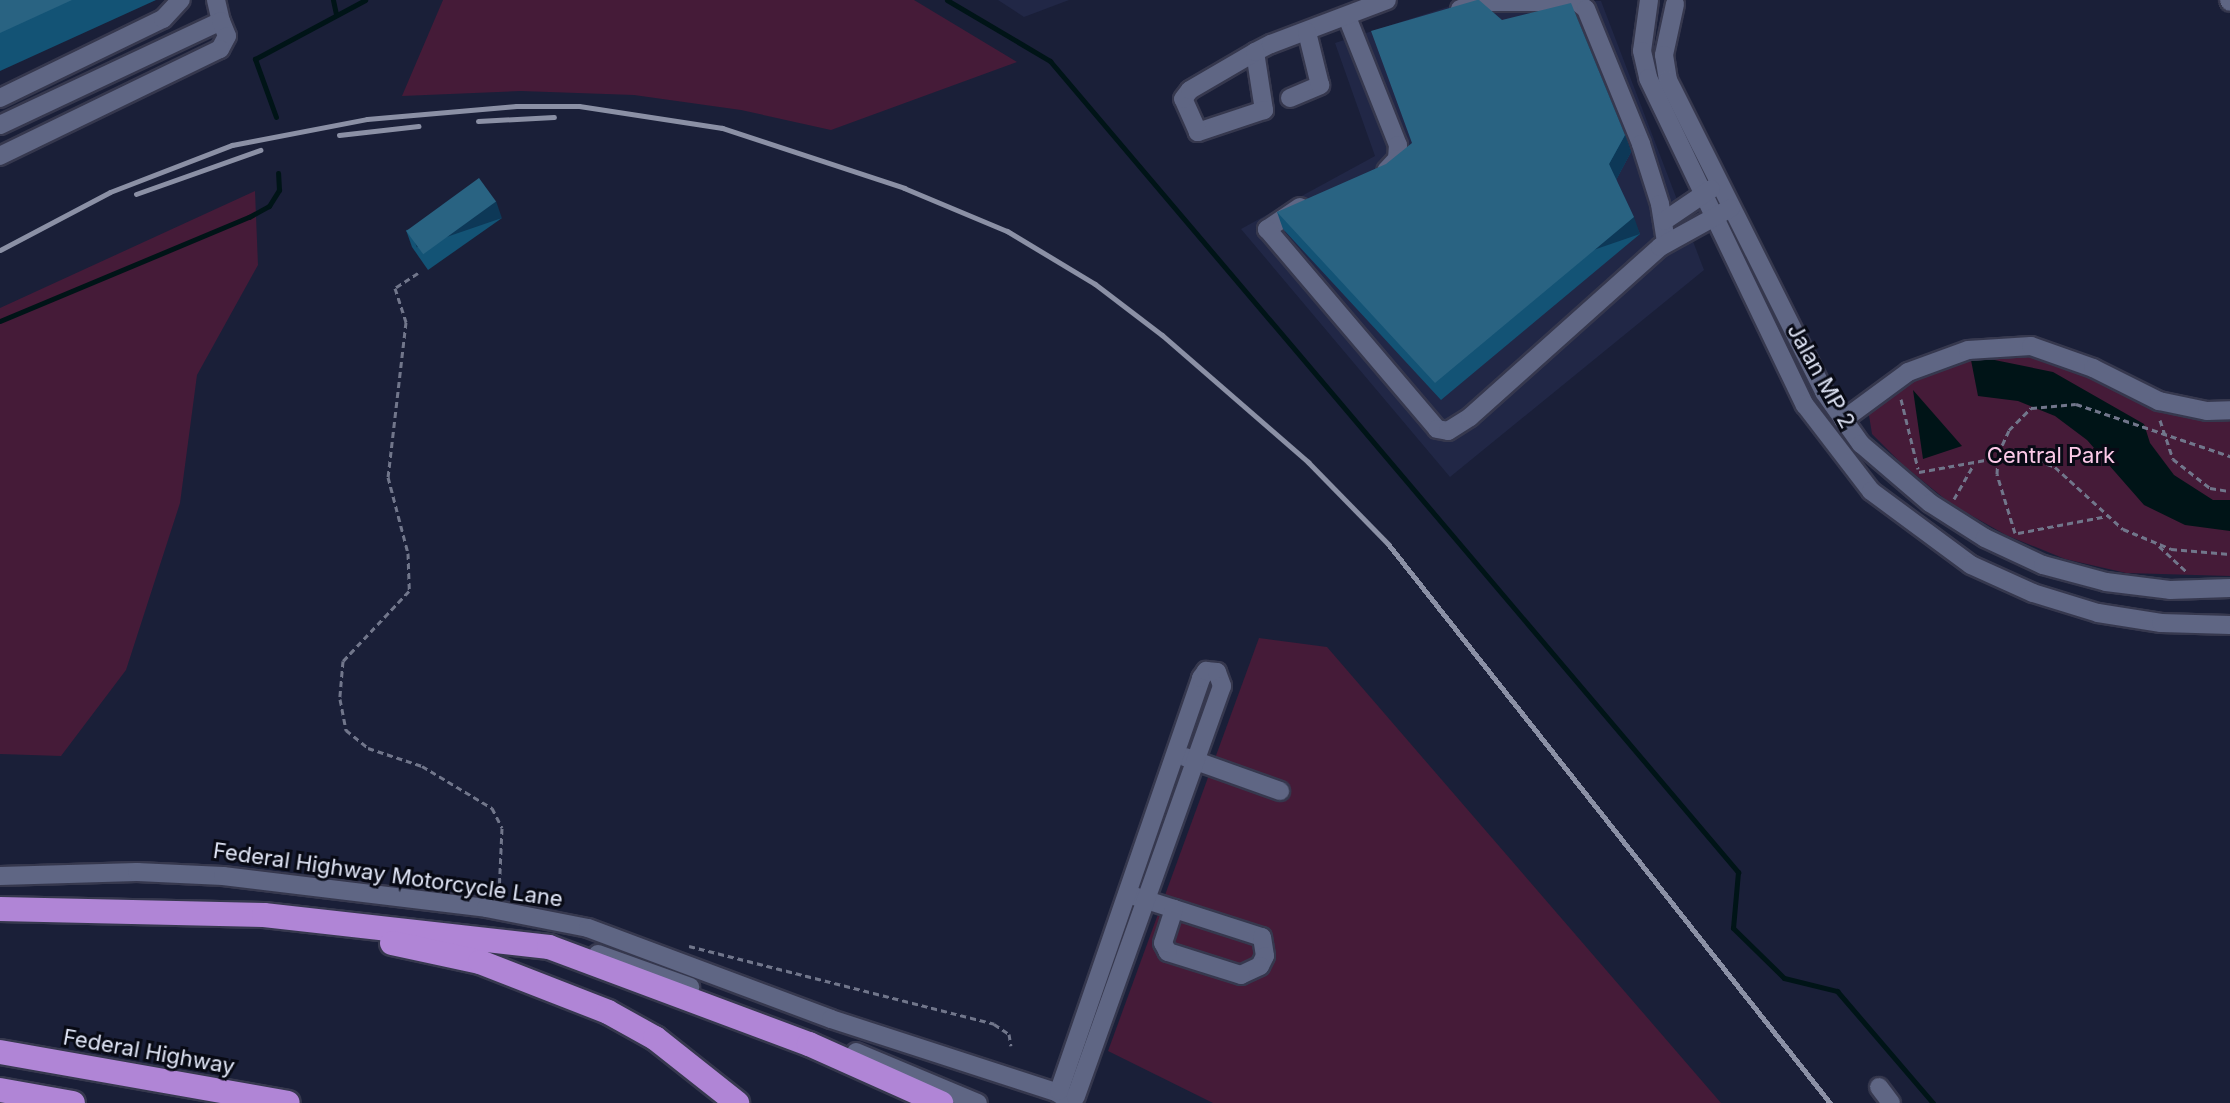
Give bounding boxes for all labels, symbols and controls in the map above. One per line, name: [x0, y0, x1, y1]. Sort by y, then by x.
street label: Jalan MP 2: [1782, 319, 1860, 433]
park label: Central Park: [1987, 443, 2115, 469]
street label: Federal Highway Motorcycle Lane: [211, 837, 565, 913]
street label: Federal Highway: [61, 1024, 237, 1080]

